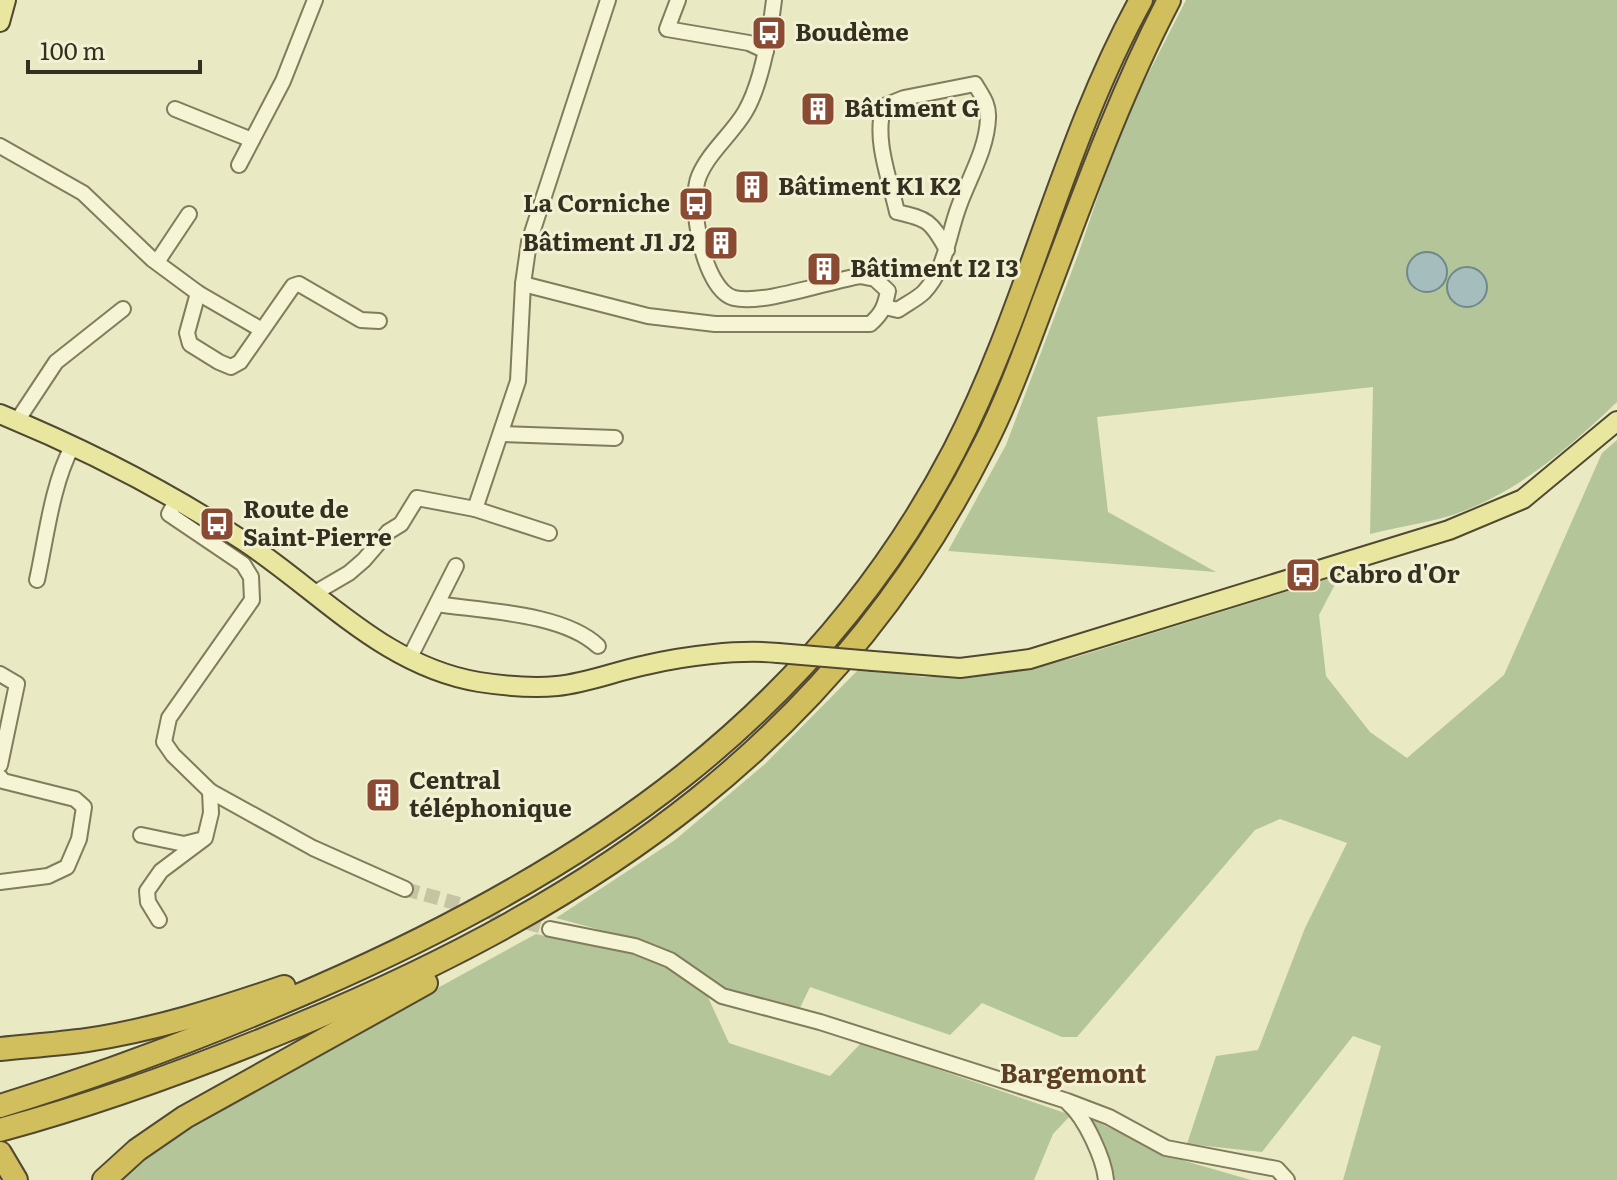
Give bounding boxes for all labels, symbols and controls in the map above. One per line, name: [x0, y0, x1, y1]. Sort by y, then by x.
place label: Boudème: [795, 13, 909, 48]
bus stop icon: Boudème: [750, 14, 788, 52]
scale bar: [28, 24, 200, 74]
text: 100 m: [40, 32, 106, 67]
place label: Bâtiment G: [844, 89, 980, 124]
building icon: Bâtiment G: [799, 90, 837, 128]
place label: Bâtiment K1 K2: [778, 167, 961, 202]
building icon: Bâtiment K1 K2: [733, 168, 771, 206]
place label: La Corniche: [523, 184, 670, 219]
bus stop icon: La Corniche: [677, 185, 715, 223]
place label: Bâtiment J1 J2: [522, 223, 695, 258]
building icon: Bâtiment J1 J2: [702, 224, 740, 262]
place label: Bâtiment I2 I3: [850, 249, 1019, 284]
building icon: Bâtiment I2 I3: [805, 250, 843, 288]
place label: Route de Saint-Pierre: [243, 490, 392, 553]
bus stop icon: Route de Saint-Pierre: [198, 505, 236, 543]
place label: Cabro d'Or: [1329, 555, 1460, 590]
bus stop icon: Cabro d'Or: [1284, 556, 1322, 594]
place label: Central téléphonique: [409, 761, 572, 824]
building icon: Central téléphonique: [364, 776, 402, 814]
district label: Bargemont: [1000, 1052, 1147, 1091]

